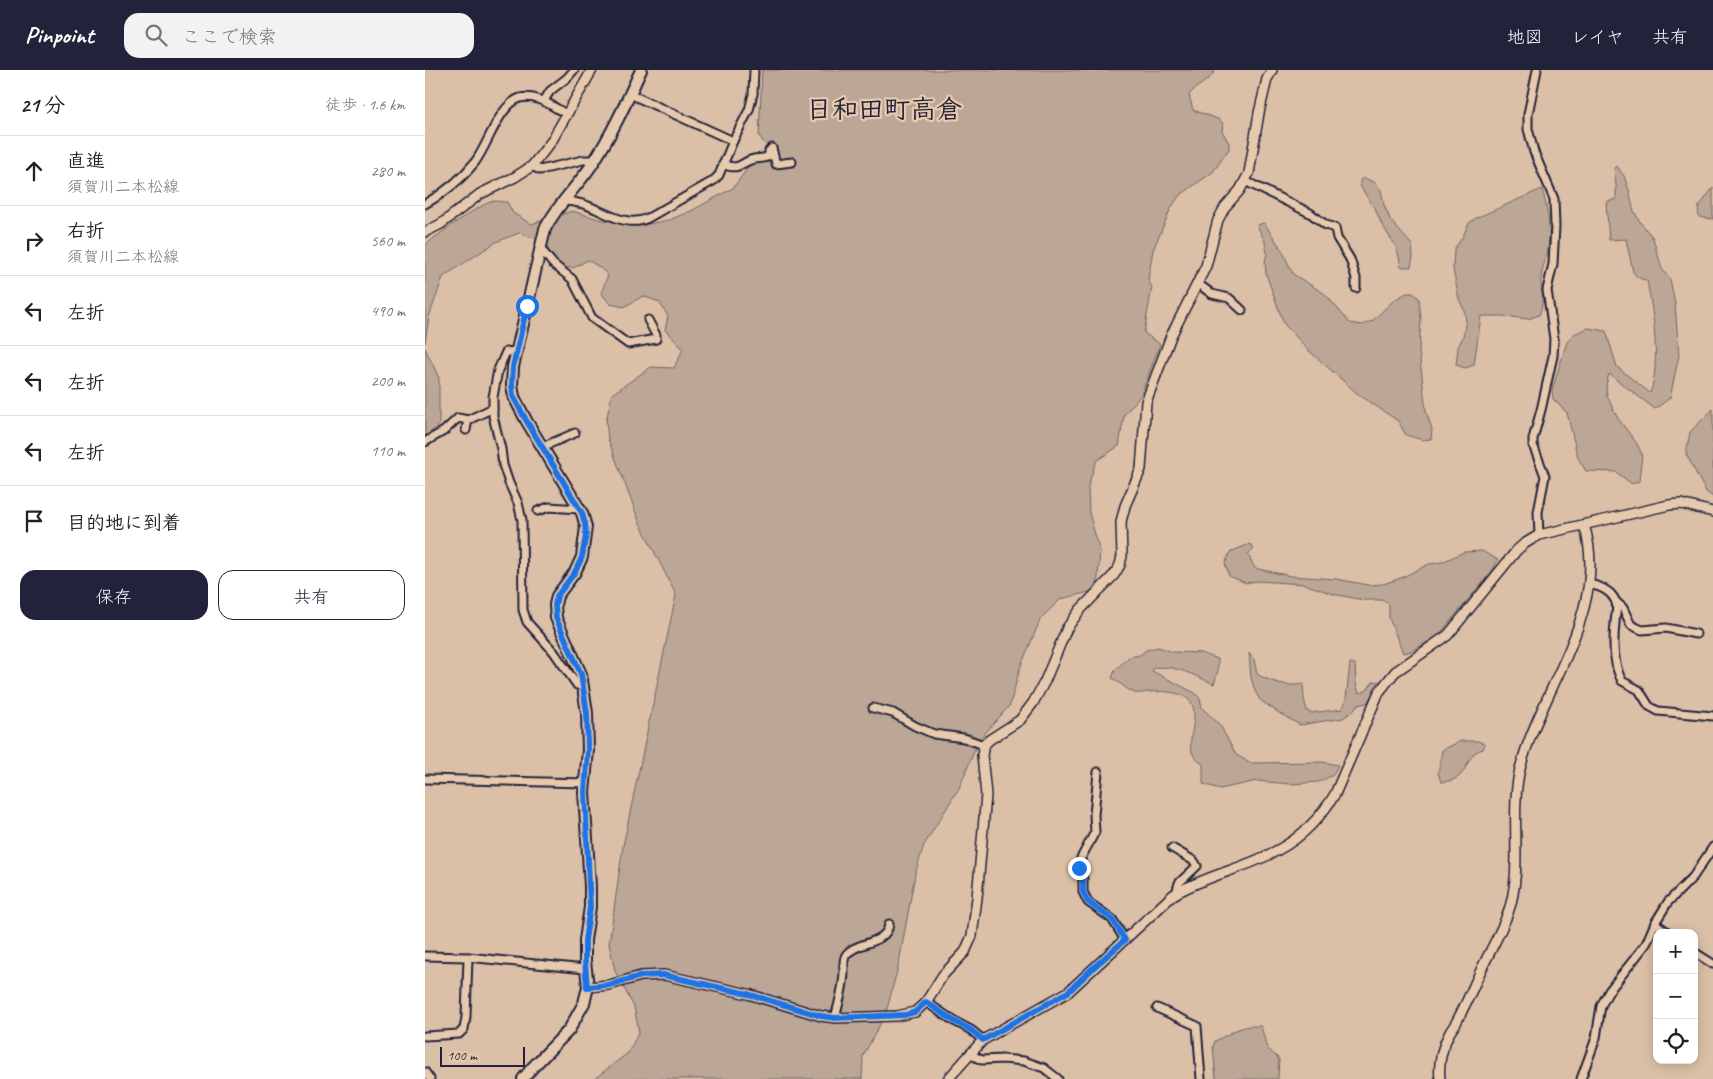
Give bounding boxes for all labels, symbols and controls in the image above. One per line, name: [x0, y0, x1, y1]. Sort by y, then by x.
search box: [124, 13, 474, 58]
text: Pinpoint: [25, 20, 94, 50]
icon: search: [142, 21, 170, 49]
text: ここで検索: [182, 25, 277, 49]
text: 地図: [1507, 26, 1543, 48]
text: レイヤ: [1571, 26, 1624, 48]
text: 共有: [1652, 26, 1688, 48]
text: 21 分: [20, 92, 65, 118]
district label: 日和田町高倉: [806, 93, 962, 126]
text: 徒歩 · 1.6 km: [325, 95, 405, 115]
text: 直進: [67, 149, 105, 173]
icon: ahead: [20, 157, 48, 185]
text: 280 m: [371, 161, 405, 181]
text: 須賀川二本松線: [67, 177, 179, 197]
text: 右折: [67, 219, 105, 243]
icon: right: [20, 227, 48, 255]
text: 560 m: [371, 231, 405, 251]
text: 須賀川二本松線: [67, 247, 179, 267]
route start: [516, 295, 539, 318]
icon: left: [20, 297, 48, 325]
text: 左折: [67, 301, 105, 325]
text: 490 m: [371, 301, 405, 321]
icon: left: [20, 367, 48, 395]
text: 左折: [67, 371, 105, 395]
text: 200 m: [371, 371, 405, 391]
icon: left: [20, 437, 48, 465]
text: 左折: [67, 441, 105, 465]
text: 110 m: [371, 441, 405, 461]
icon: arrive: [20, 507, 48, 535]
text: 目的地に到着: [67, 511, 181, 535]
button: 保存: [20, 570, 208, 620]
button: 共有: [218, 570, 405, 620]
route end: [1068, 857, 1091, 880]
map controls: [1653, 929, 1698, 1064]
button: +: [1653, 929, 1698, 974]
button: −: [1653, 974, 1698, 1019]
button: locate: [1653, 1019, 1698, 1064]
scale bar: [440, 1044, 525, 1067]
text: 100 m: [447, 1047, 477, 1064]

